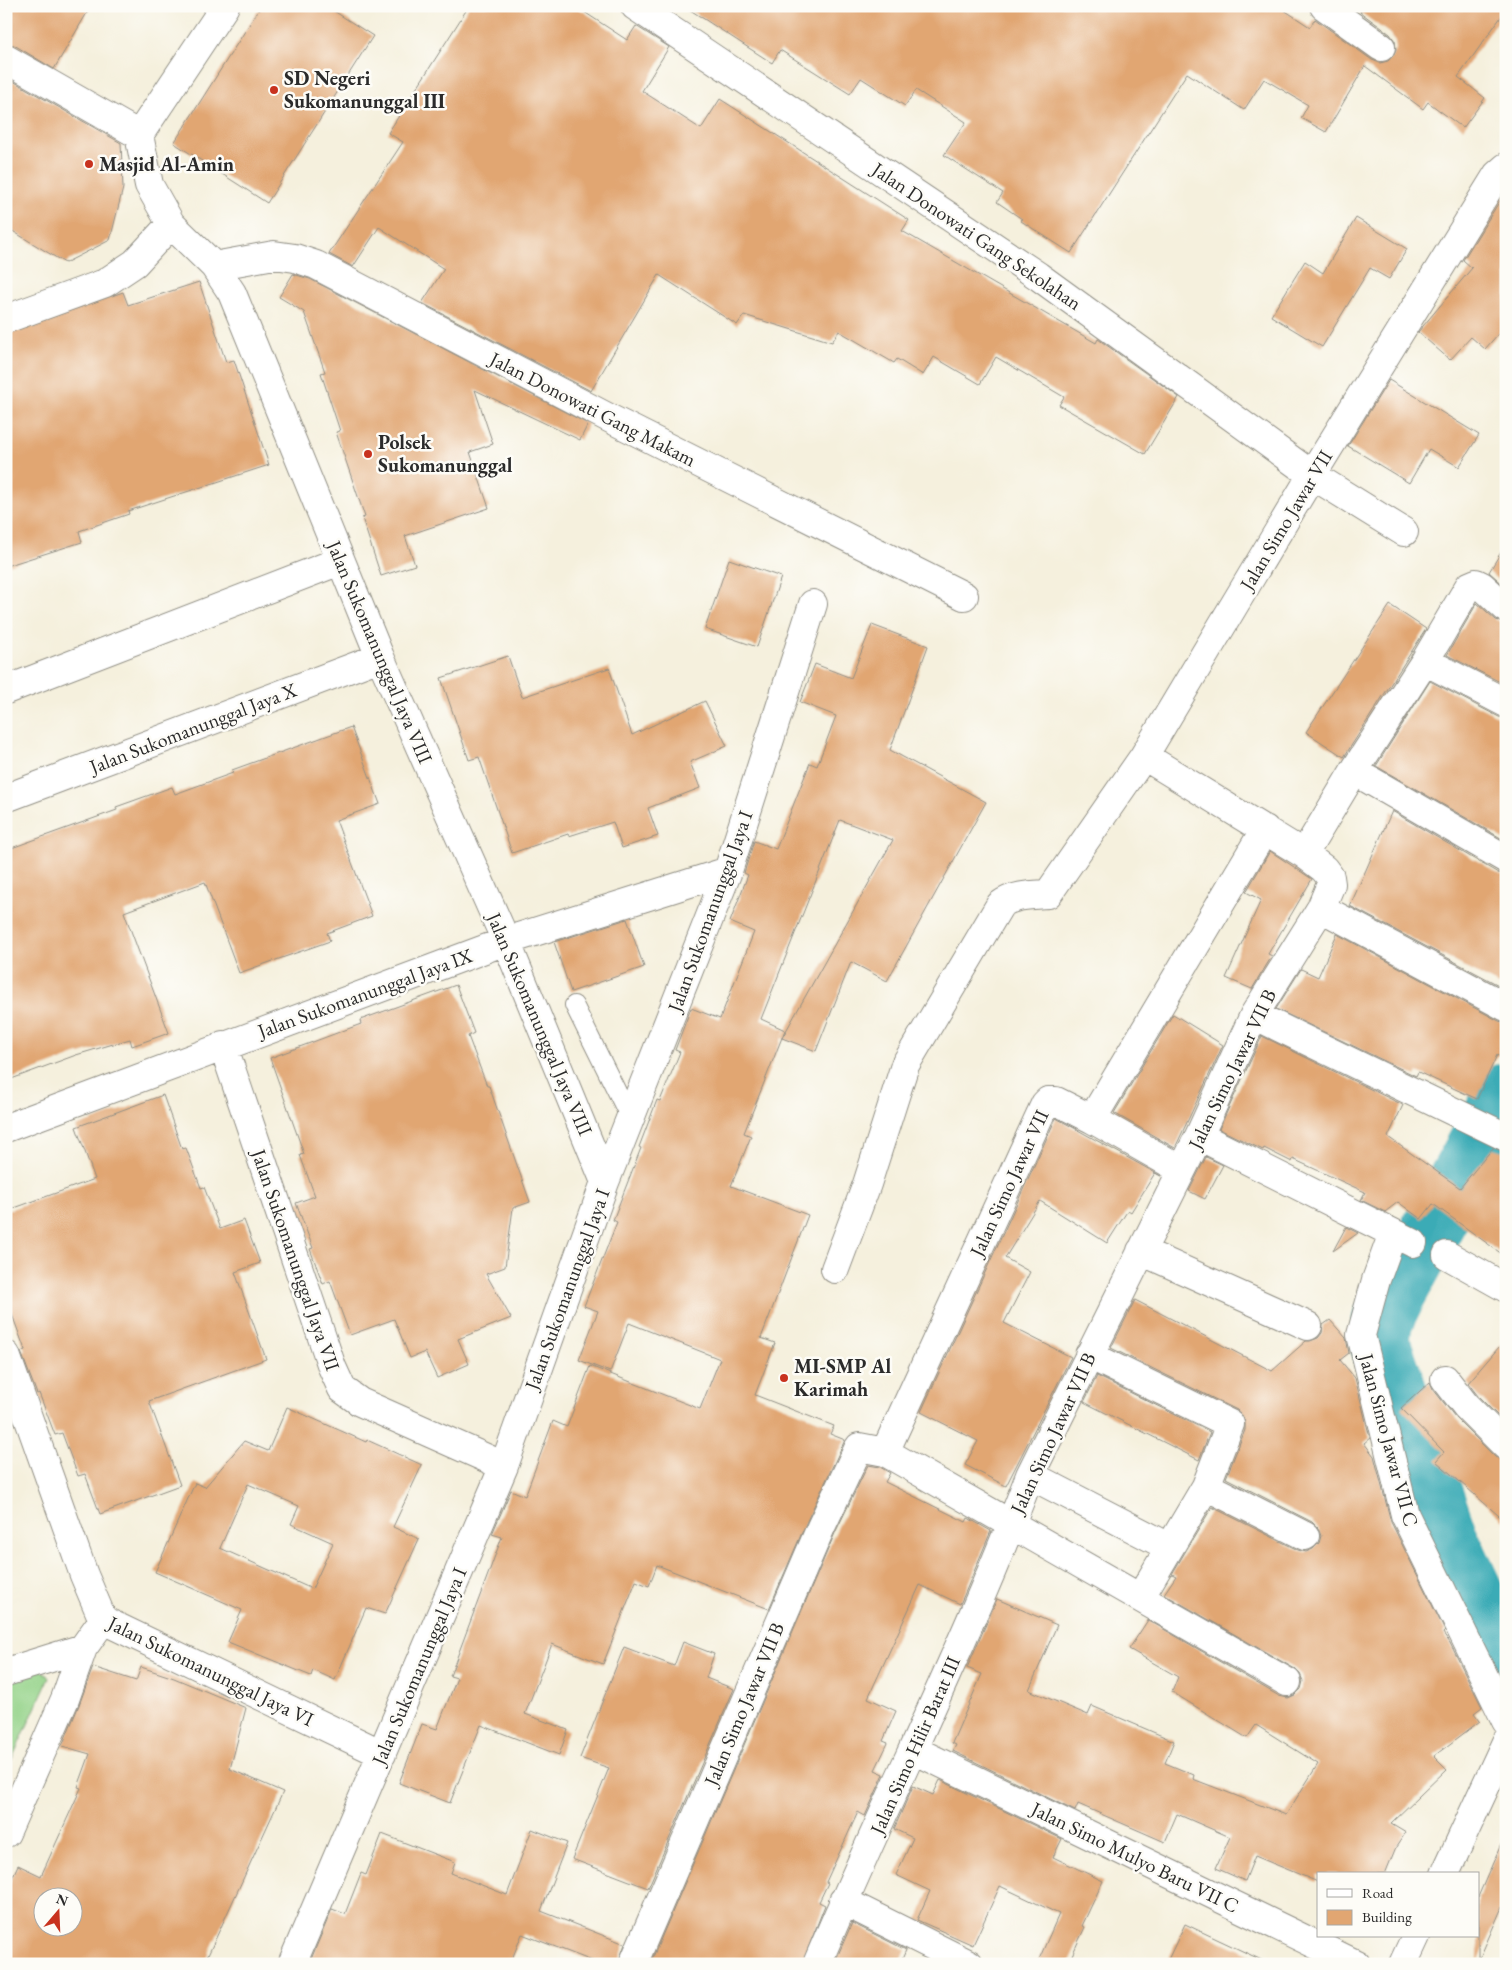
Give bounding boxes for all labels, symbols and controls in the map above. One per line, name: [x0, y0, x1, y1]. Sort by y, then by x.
place label: SD Negeri Sukomanunggal III: [284, 65, 445, 114]
marker: SD Negeri Sukomanunggal III: [268, 84, 280, 96]
place label: Masjid Al-Amin: [99, 151, 234, 177]
street label: Jalan Donowati Gang Sekolahan: [866, 155, 1087, 316]
marker: Masjid Al-Amin: [83, 158, 95, 170]
street label: Jalan Donowati Gang Makam: [484, 345, 701, 473]
place label: Polsek Sukomanunggal: [378, 429, 513, 478]
street label: Jalan Simo Jawar VII: [1233, 445, 1338, 597]
marker: Polsek Sukomanunggal: [362, 448, 374, 460]
street label: Jalan Sukomanunggal Jaya VIII: [320, 535, 439, 767]
street label: Jalan Sukomanunggal Jaya X: [84, 676, 300, 780]
street label: Jalan Sukomanunggal Jaya I: [661, 807, 759, 1017]
street label: Jalan Sukomanunggal Jaya VIII: [480, 907, 599, 1139]
street label: Jalan Sukomanunggal Jaya IX: [252, 942, 476, 1045]
street label: Jalan Simo Jawar VII B: [1181, 985, 1282, 1155]
street label: Jalan Simo Jawar VII: [963, 1105, 1055, 1262]
street label: Jalan Sukomanunggal Jaya VII: [245, 1144, 346, 1374]
street label: Jalan Sukomanunggal Jaya I: [518, 1185, 616, 1395]
street label: Jalan Simo Jawar VII B: [1003, 1348, 1102, 1520]
street label: Jalan Simo Jawar VII C: [1353, 1349, 1425, 1529]
place label: MI-SMP Al Karimah: [794, 1353, 891, 1402]
marker: MI-SMP Al Karimah: [778, 1372, 790, 1384]
street label: Jalan Sukomanunggal Jaya I: [365, 1563, 473, 1771]
street label: Jalan Sukomanunggal Jaya VI: [102, 1609, 318, 1732]
street label: Jalan Simo Jawar VII B: [697, 1618, 790, 1791]
street label: Jalan Simo Hilir Barat III: [863, 1652, 966, 1840]
street label: Jalan Simo Mulyo Baru VII C: [1025, 1795, 1243, 1919]
legend: [1317, 1872, 1480, 1938]
text: Road: [1362, 1883, 1394, 1902]
north arrow: [32, 1888, 82, 1938]
text: N: [54, 1889, 71, 1910]
text: Building: [1362, 1907, 1412, 1926]

